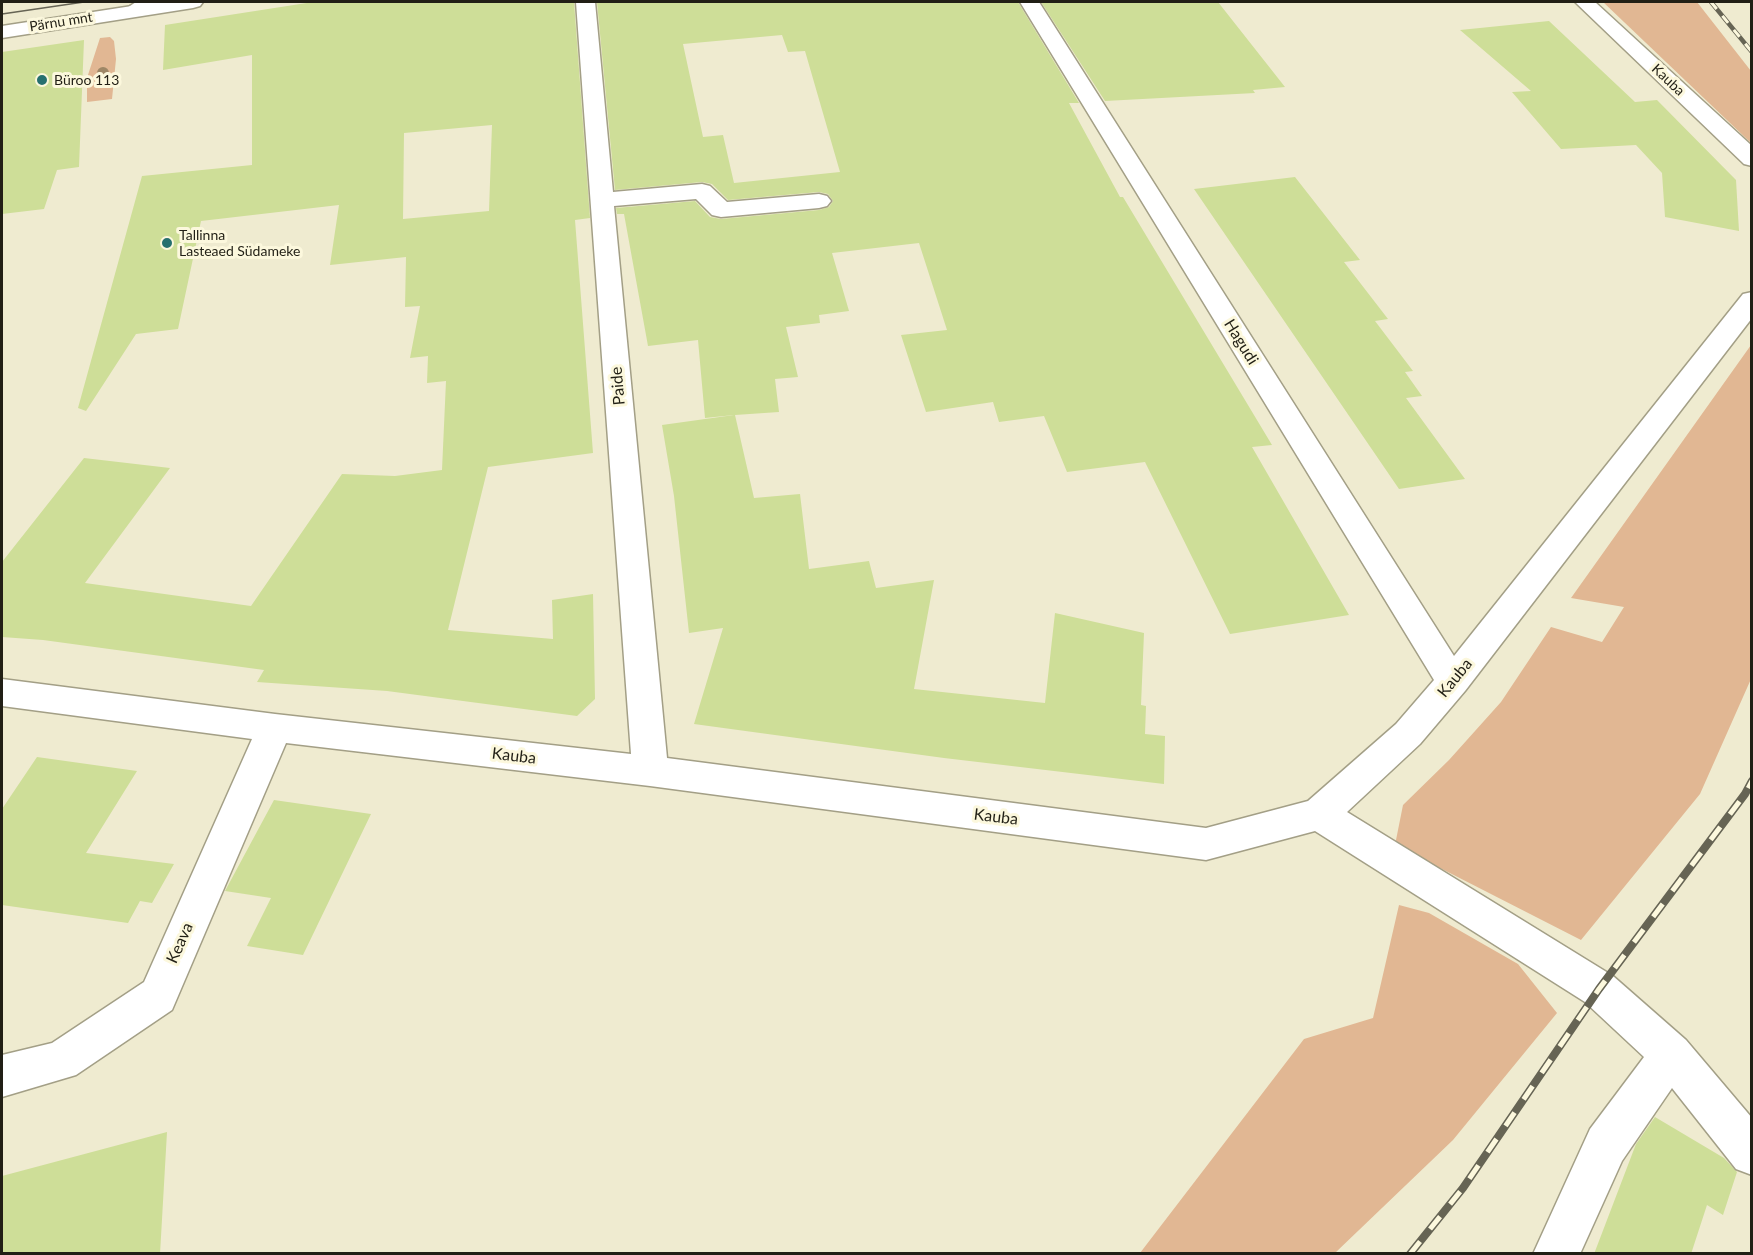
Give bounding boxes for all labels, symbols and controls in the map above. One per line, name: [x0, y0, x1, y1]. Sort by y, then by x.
street label: Pärnu mnt: [28, 9, 94, 35]
street label: Kauba: [1648, 61, 1688, 99]
place label: Büroo 113: [54, 72, 119, 88]
marker: Büroo 113: [35, 73, 49, 87]
place label: Tallinna Lasteaed Südameke: [179, 227, 300, 260]
marker: Tallinna Lasteaed Südameke: [160, 236, 174, 250]
street label: Hagudi: [1220, 316, 1262, 368]
street label: Paide: [607, 366, 629, 406]
street label: Kauba: [1434, 655, 1476, 701]
street label: Kauba: [491, 744, 537, 768]
street label: Kauba: [973, 805, 1019, 829]
street label: Keava: [163, 920, 197, 966]

